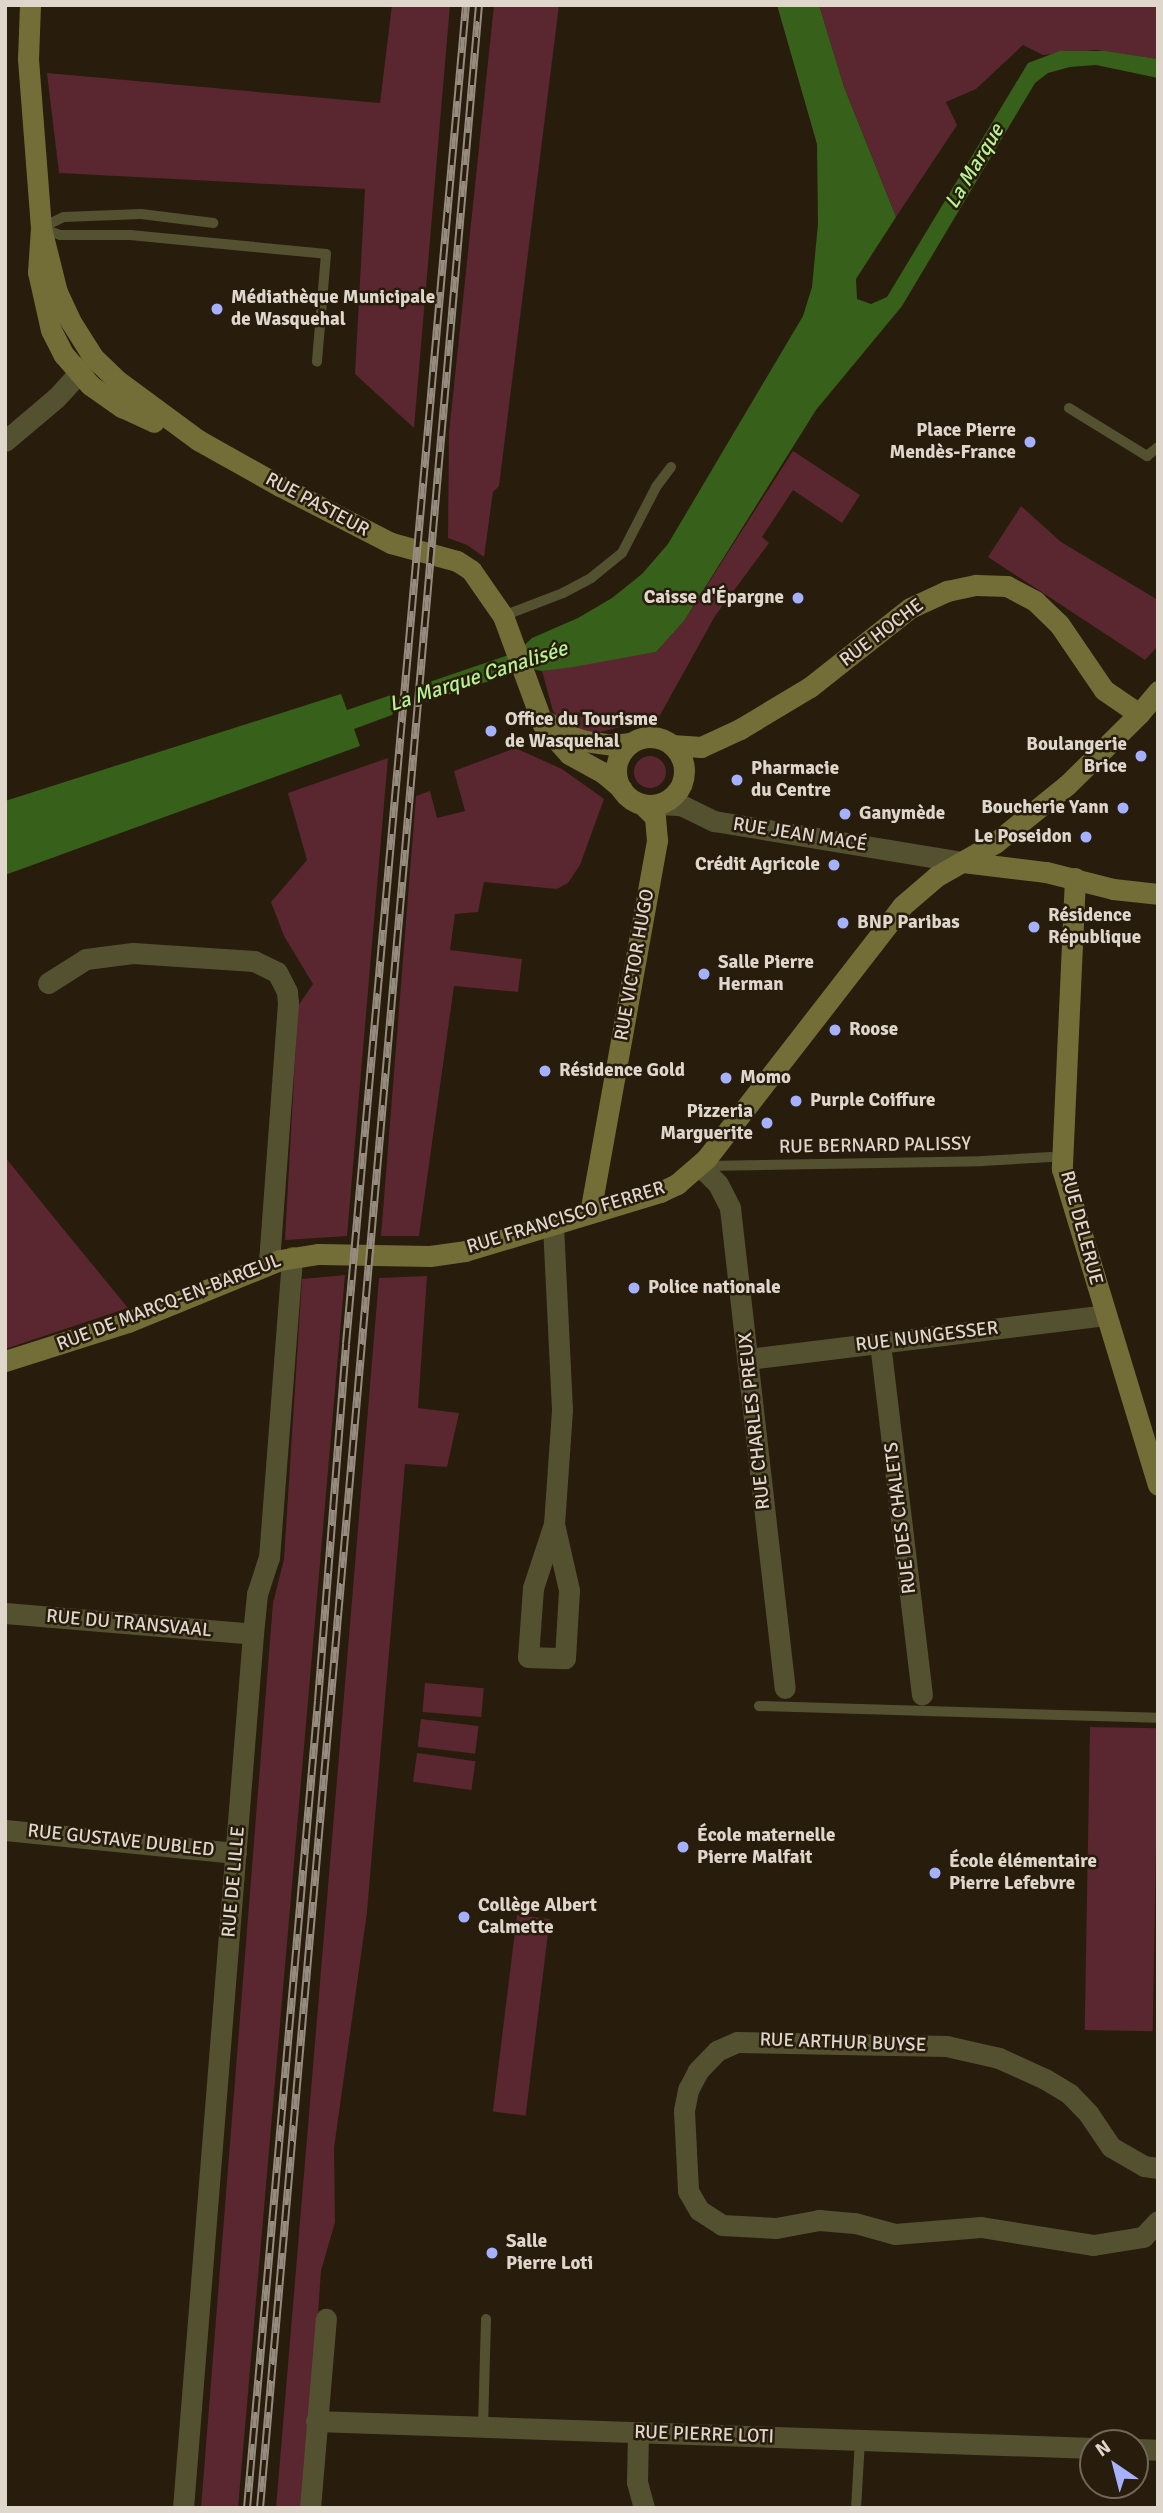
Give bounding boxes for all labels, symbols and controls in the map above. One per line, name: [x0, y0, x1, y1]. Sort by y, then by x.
water label: La Marque: [939, 119, 1009, 213]
place label: Médiathèque Municipale de Wasquehal: [231, 287, 435, 331]
marker: Médiathèque Municipale de Wasquehal: [209, 301, 225, 317]
place label: Place Pierre Mendès-France: [890, 420, 1016, 464]
marker: Place Pierre Mendès-France: [1022, 434, 1038, 450]
street label: RUE PASTEUR: [261, 468, 373, 542]
place label: Caisse d'Épargne: [644, 587, 784, 609]
marker: Caisse d'Épargne: [790, 590, 806, 606]
street label: RUE HOCHE: [836, 594, 928, 672]
water label: La Marque Canalisée: [386, 635, 570, 717]
place label: Office du Tourisme de Wasquehal: [505, 709, 658, 753]
marker: Office du Tourisme de Wasquehal: [483, 723, 499, 739]
place label: Boulangerie Brice: [1026, 734, 1127, 778]
marker: Boulangerie Brice: [1133, 748, 1149, 764]
place label: Pharmacie du Centre: [751, 758, 839, 802]
marker: Pharmacie du Centre: [729, 772, 745, 788]
place label: Boucherie Yann: [981, 797, 1109, 819]
marker: Boucherie Yann: [1115, 800, 1131, 816]
place label: Ganymède: [859, 803, 945, 825]
marker: Ganymède: [837, 806, 853, 822]
street label: RUE JEAN MACÉ: [731, 813, 869, 857]
place label: Le Poseidon: [974, 826, 1072, 848]
marker: Le Poseidon: [1078, 829, 1094, 845]
place label: Crédit Agricole: [695, 854, 820, 876]
marker: Crédit Agricole: [826, 857, 842, 873]
street label: RUE VICTOR HUGO: [610, 887, 660, 1043]
place label: Résidence République: [1048, 905, 1141, 949]
place label: BNP Paribas: [857, 912, 960, 934]
marker: BNP Paribas: [835, 915, 851, 931]
marker: Résidence République: [1026, 919, 1042, 935]
place label: Salle Pierre Herman: [718, 952, 814, 996]
marker: Salle Pierre Herman: [696, 966, 712, 982]
place label: Roose: [849, 1019, 898, 1041]
marker: Roose: [827, 1022, 843, 1038]
place label: Résidence Gold: [559, 1060, 685, 1082]
marker: Résidence Gold: [537, 1063, 553, 1079]
place label: Momo: [740, 1067, 791, 1089]
marker: Momo: [718, 1070, 734, 1086]
place label: Purple Coiffure: [810, 1090, 935, 1112]
marker: Purple Coiffure: [788, 1093, 804, 1109]
place label: Pizzeria Marguerite: [660, 1101, 753, 1145]
marker: Pizzeria Marguerite: [759, 1115, 775, 1131]
street label: RUE BERNARD PALISSY: [779, 1133, 971, 1159]
street label: RUE DELERUE: [1055, 1169, 1107, 1287]
street label: RUE FRANCISCO FERRER: [464, 1177, 668, 1259]
street label: RUE DE MARCQ-EN-BARŒUL: [54, 1250, 284, 1356]
place label: Police nationale: [648, 1277, 781, 1299]
marker: Police nationale: [626, 1280, 642, 1296]
street label: RUE NUNGESSER: [854, 1317, 1000, 1357]
street label: RUE CHARLES PREUX: [734, 1331, 776, 1511]
street label: RUE DES CHALETS: [880, 1441, 922, 1595]
street label: RUE DU TRANSVAAL: [45, 1605, 213, 1643]
street label: RUE GUSTAVE DUBLED: [26, 1820, 216, 1862]
street label: RUE DE LILLE: [218, 1825, 250, 1939]
place label: École maternelle Pierre Malfait: [697, 1825, 836, 1869]
marker: École maternelle Pierre Malfait: [675, 1839, 691, 1855]
place label: École élémentaire Pierre Lefebvre: [949, 1851, 1097, 1895]
marker: École élémentaire Pierre Lefebvre: [927, 1865, 943, 1881]
place label: Collège Albert Calmette: [478, 1895, 597, 1939]
marker: Collège Albert Calmette: [456, 1909, 472, 1925]
street label: RUE ARTHUR BUYSE: [759, 2029, 927, 2057]
place label: Salle Pierre Loti: [506, 2231, 593, 2275]
marker: Salle Pierre Loti: [484, 2245, 500, 2261]
street label: RUE PIERRE LOTI: [634, 2421, 774, 2449]
north arrow: [1079, 2429, 1149, 2499]
text: N: [1091, 2435, 1115, 2462]

